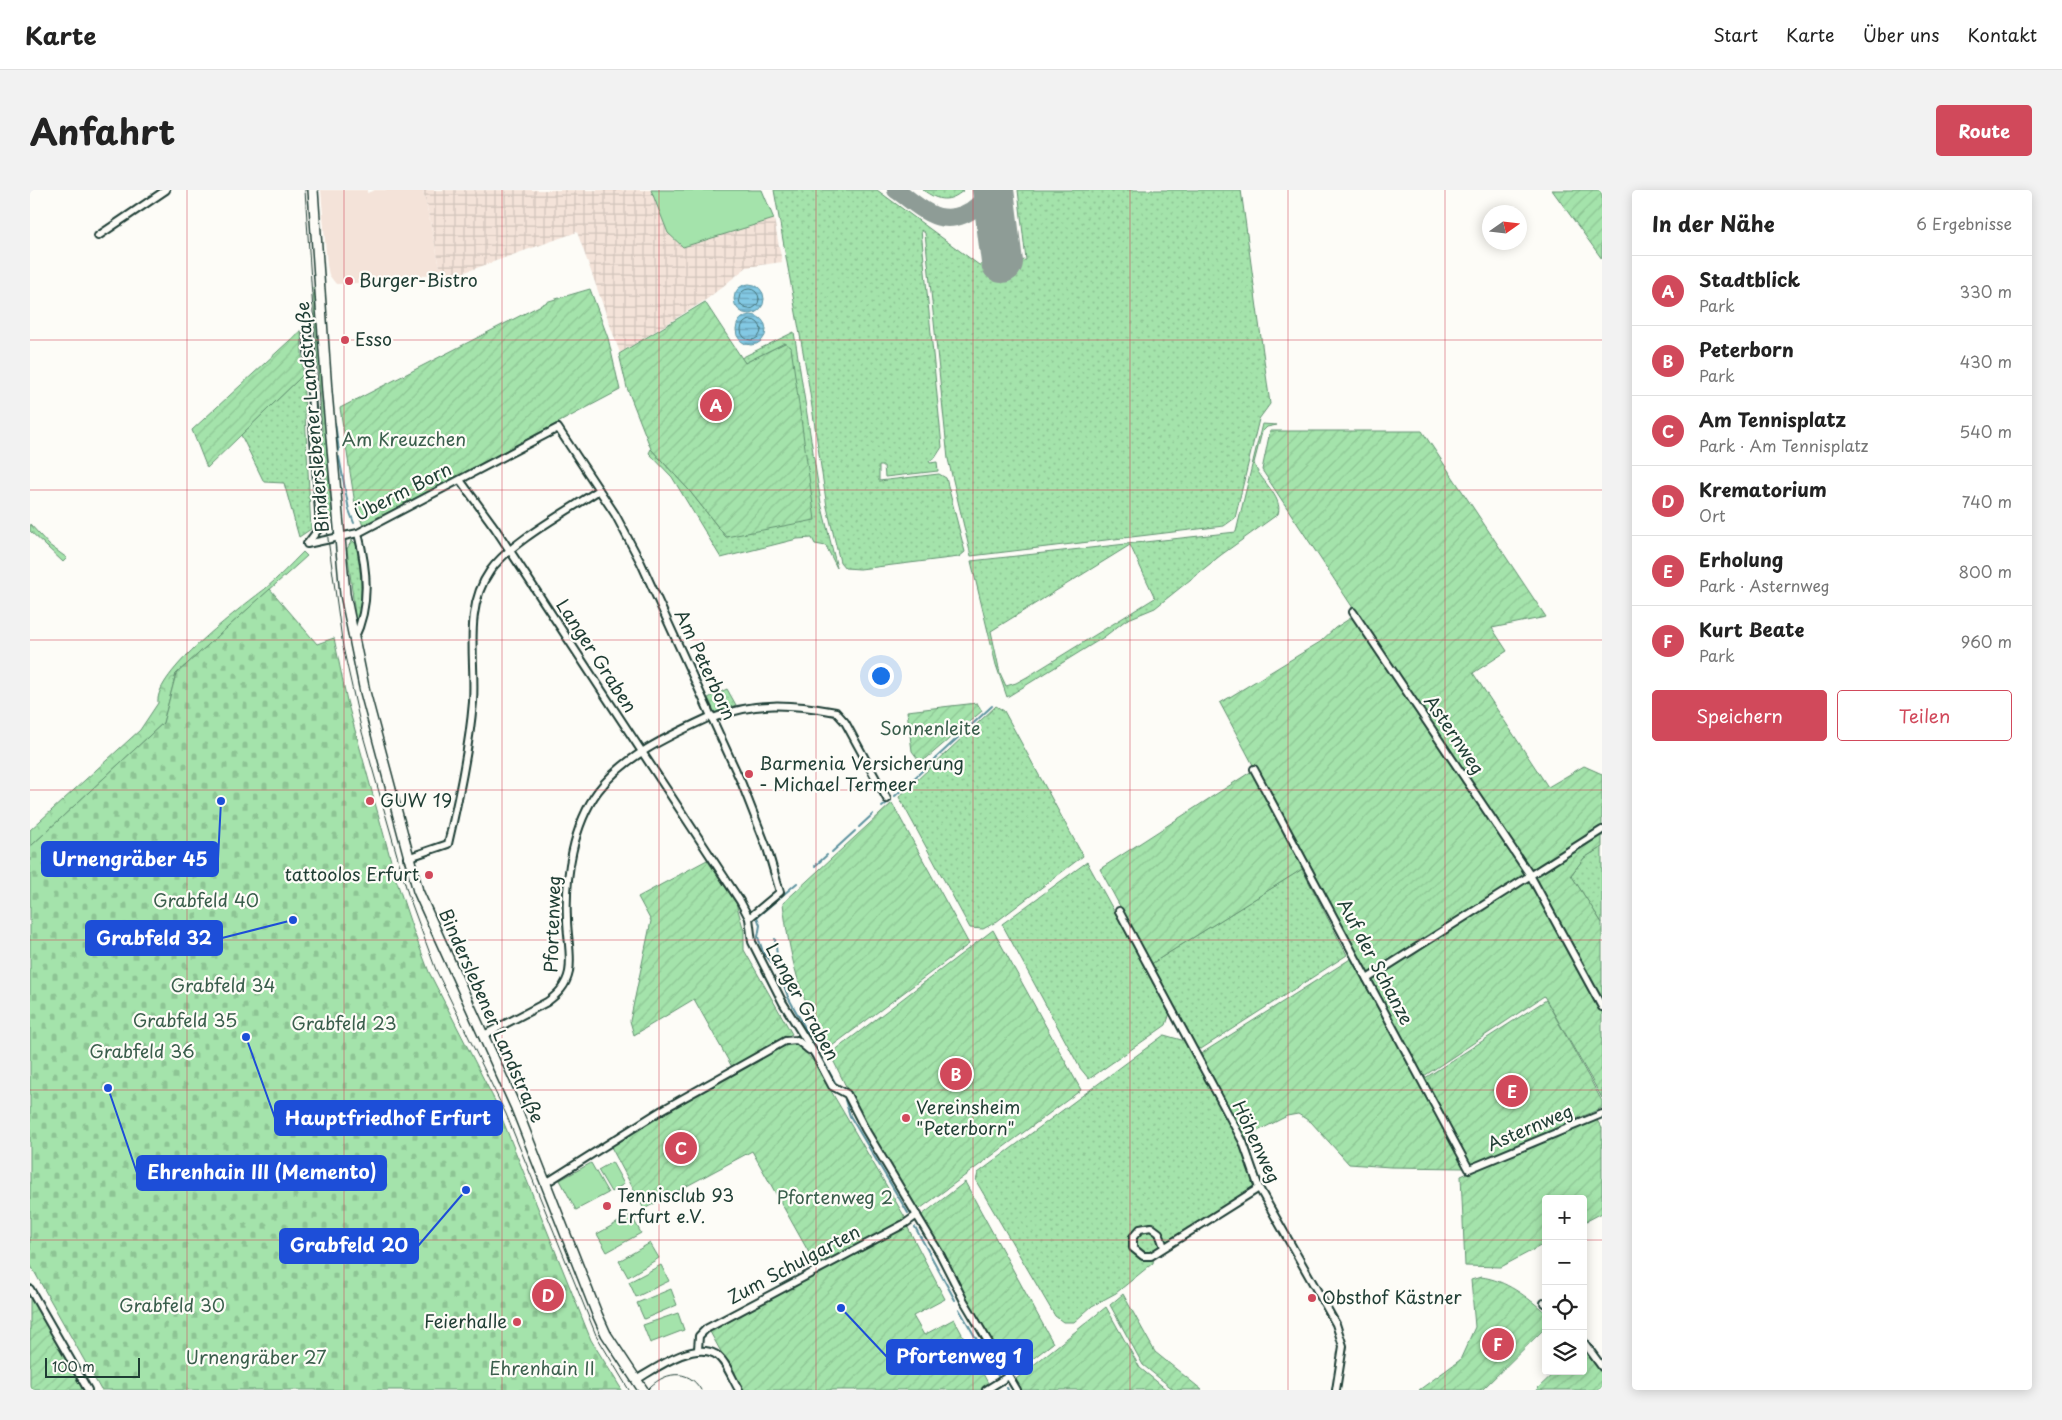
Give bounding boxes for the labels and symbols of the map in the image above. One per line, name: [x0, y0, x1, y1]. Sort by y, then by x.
north arrow: [1482, 205, 1527, 250]
place label: Burger-Bistro: [359, 266, 478, 293]
marker: Burger-Bistro: [343, 275, 355, 287]
street label: Binderslebener Landstraße: [288, 300, 335, 534]
place label: Esso: [355, 325, 392, 352]
marker: Esso: [339, 334, 351, 346]
pin: A: [700, 386, 732, 424]
park label: Am Kreuzchen: [342, 425, 466, 452]
street label: Überm Born: [349, 455, 456, 527]
street label: Langer Graben: [550, 593, 644, 717]
street label: Am Peterborn: [669, 605, 744, 724]
your location: [868, 663, 894, 689]
street label: Asternweg: [1419, 689, 1492, 779]
park label: Sonnenleite: [880, 714, 980, 741]
place label: Barmenia Versicherung - Michael Termeer: [759, 749, 964, 797]
marker: Barmenia Versicherung - Michael Termeer: [743, 768, 755, 780]
place label: GUW 19: [380, 786, 452, 813]
marker: GUW 19: [364, 795, 376, 807]
callout: Urnengräber 45: [42, 842, 218, 876]
text: Urnengräber 45: [52, 844, 208, 872]
place label: tattoolos Erfurt: [285, 860, 419, 887]
marker: tattoolos Erfurt: [423, 869, 435, 881]
street label: Pfortenweg: [536, 875, 567, 973]
park label: Grabfeld 40: [153, 886, 259, 913]
street label: Auf der Schanze: [1332, 893, 1421, 1029]
street label: Binderslebener Landstraße: [433, 904, 552, 1127]
callout: Grabfeld 32: [86, 921, 222, 955]
text: Grabfeld 32: [96, 923, 212, 951]
street label: Langer Graben: [760, 938, 847, 1065]
park label: Grabfeld 34: [171, 971, 275, 998]
park label: Grabfeld 35: [133, 1006, 237, 1033]
park label: Grabfeld 23: [291, 1009, 397, 1036]
park label: Grabfeld 36: [89, 1037, 195, 1064]
pin: B: [940, 1055, 972, 1093]
pin: E: [1496, 1072, 1528, 1110]
place label: Vereinsheim "Peterborn": [916, 1093, 1020, 1141]
street label: Höhenweg: [1226, 1096, 1288, 1187]
street label: Asternweg: [1482, 1096, 1577, 1157]
callout: Hauptfriedhof Erfurt: [275, 1101, 502, 1135]
text: Hauptfriedhof Erfurt: [285, 1103, 491, 1131]
marker: Vereinsheim "Peterborn": [900, 1112, 912, 1124]
pin: C: [665, 1129, 697, 1167]
callout: Ehrenhain III (Memento): [137, 1156, 386, 1190]
text: Ehrenhain III (Memento): [147, 1157, 377, 1185]
place label: Tennisclub 93 Erfurt e.V.: [617, 1181, 734, 1229]
park label: Pfortenweg 2: [777, 1183, 893, 1210]
marker: Tennisclub 93 Erfurt e.V.: [601, 1200, 613, 1212]
street label: Zum Schulgarten: [722, 1217, 864, 1310]
callout: Grabfeld 20: [280, 1229, 418, 1263]
text: Grabfeld 20: [290, 1230, 408, 1258]
pin: D: [532, 1276, 564, 1314]
place label: Obsthof Kästner: [1322, 1283, 1462, 1310]
park label: Grabfeld 30: [119, 1291, 225, 1318]
marker: Obsthof Kästner: [1306, 1292, 1318, 1304]
place label: Feierhalle: [424, 1307, 507, 1334]
marker: Feierhalle: [511, 1316, 523, 1328]
pin: F: [1482, 1325, 1514, 1363]
callout: Pfortenweg 1: [887, 1340, 1032, 1374]
text: Pfortenweg 1: [896, 1341, 1022, 1369]
park label: Urnengräber 27: [186, 1343, 326, 1370]
park label: Ehrenhain II: [489, 1354, 595, 1381]
scale bar: [45, 1355, 140, 1378]

